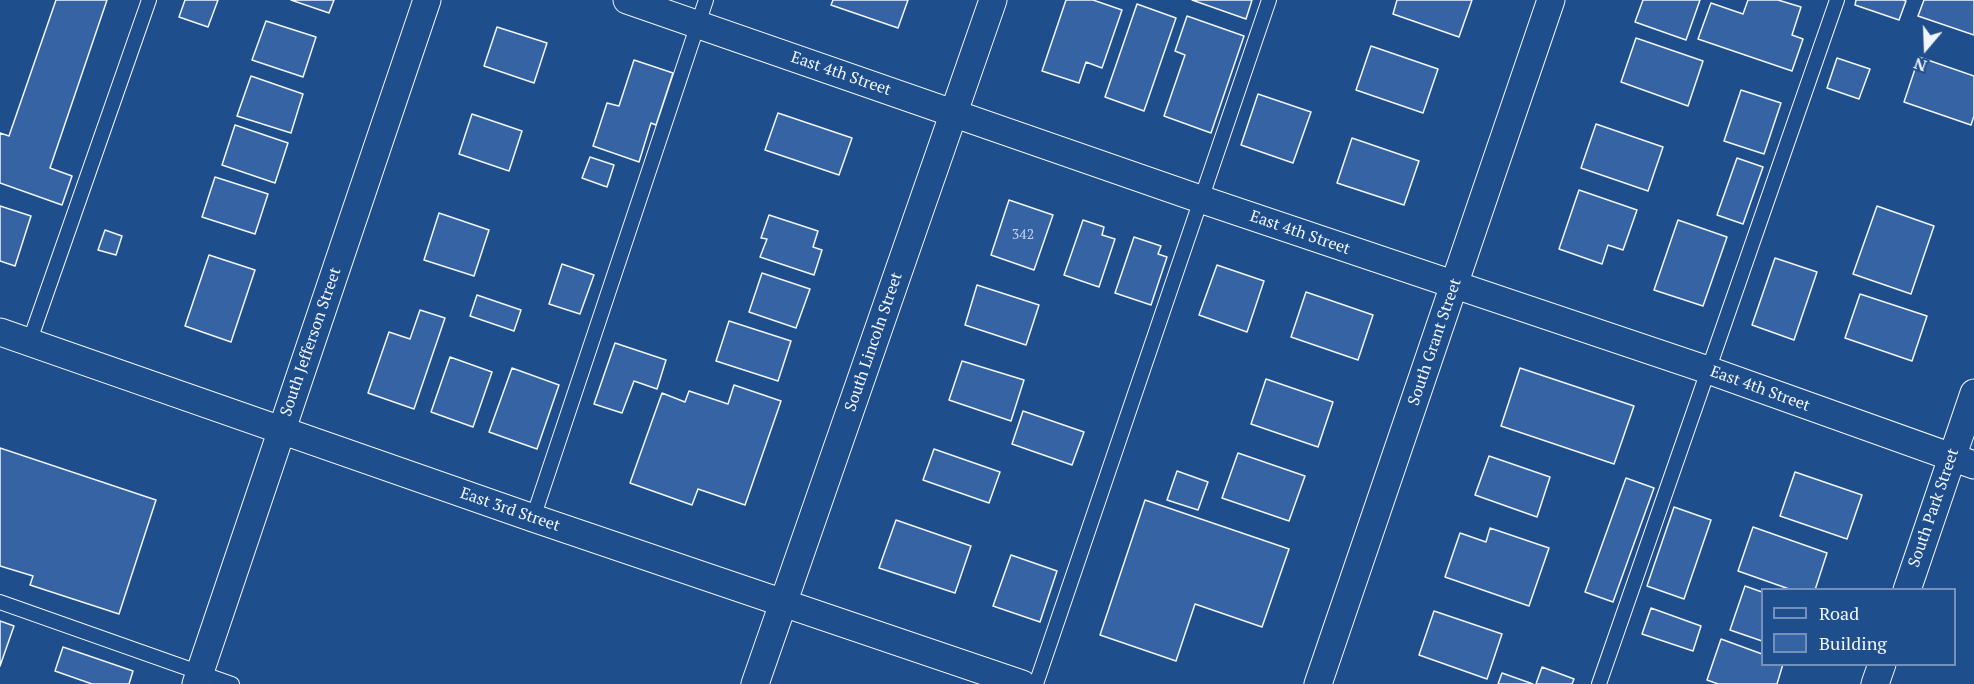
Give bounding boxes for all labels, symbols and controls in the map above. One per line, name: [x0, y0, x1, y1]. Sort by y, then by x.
north arrow: [1896, 18, 1956, 78]
street label: East 4th Street: [788, 48, 894, 100]
text: N: [1911, 53, 1929, 77]
street label: East 4th Street: [1247, 207, 1353, 259]
house number: 342: [1012, 227, 1034, 243]
street label: South Jefferson Street: [277, 265, 345, 419]
street label: South Lincoln Street: [841, 270, 907, 414]
street label: South Grant Street: [1404, 276, 1466, 408]
street label: East 4th Street: [1708, 362, 1812, 416]
street label: South Park Street: [1905, 446, 1963, 570]
street label: East 3rd Street: [458, 484, 562, 536]
legend: [1761, 588, 1956, 666]
text: Road: [1819, 601, 1859, 625]
text: Building: [1819, 631, 1887, 655]

